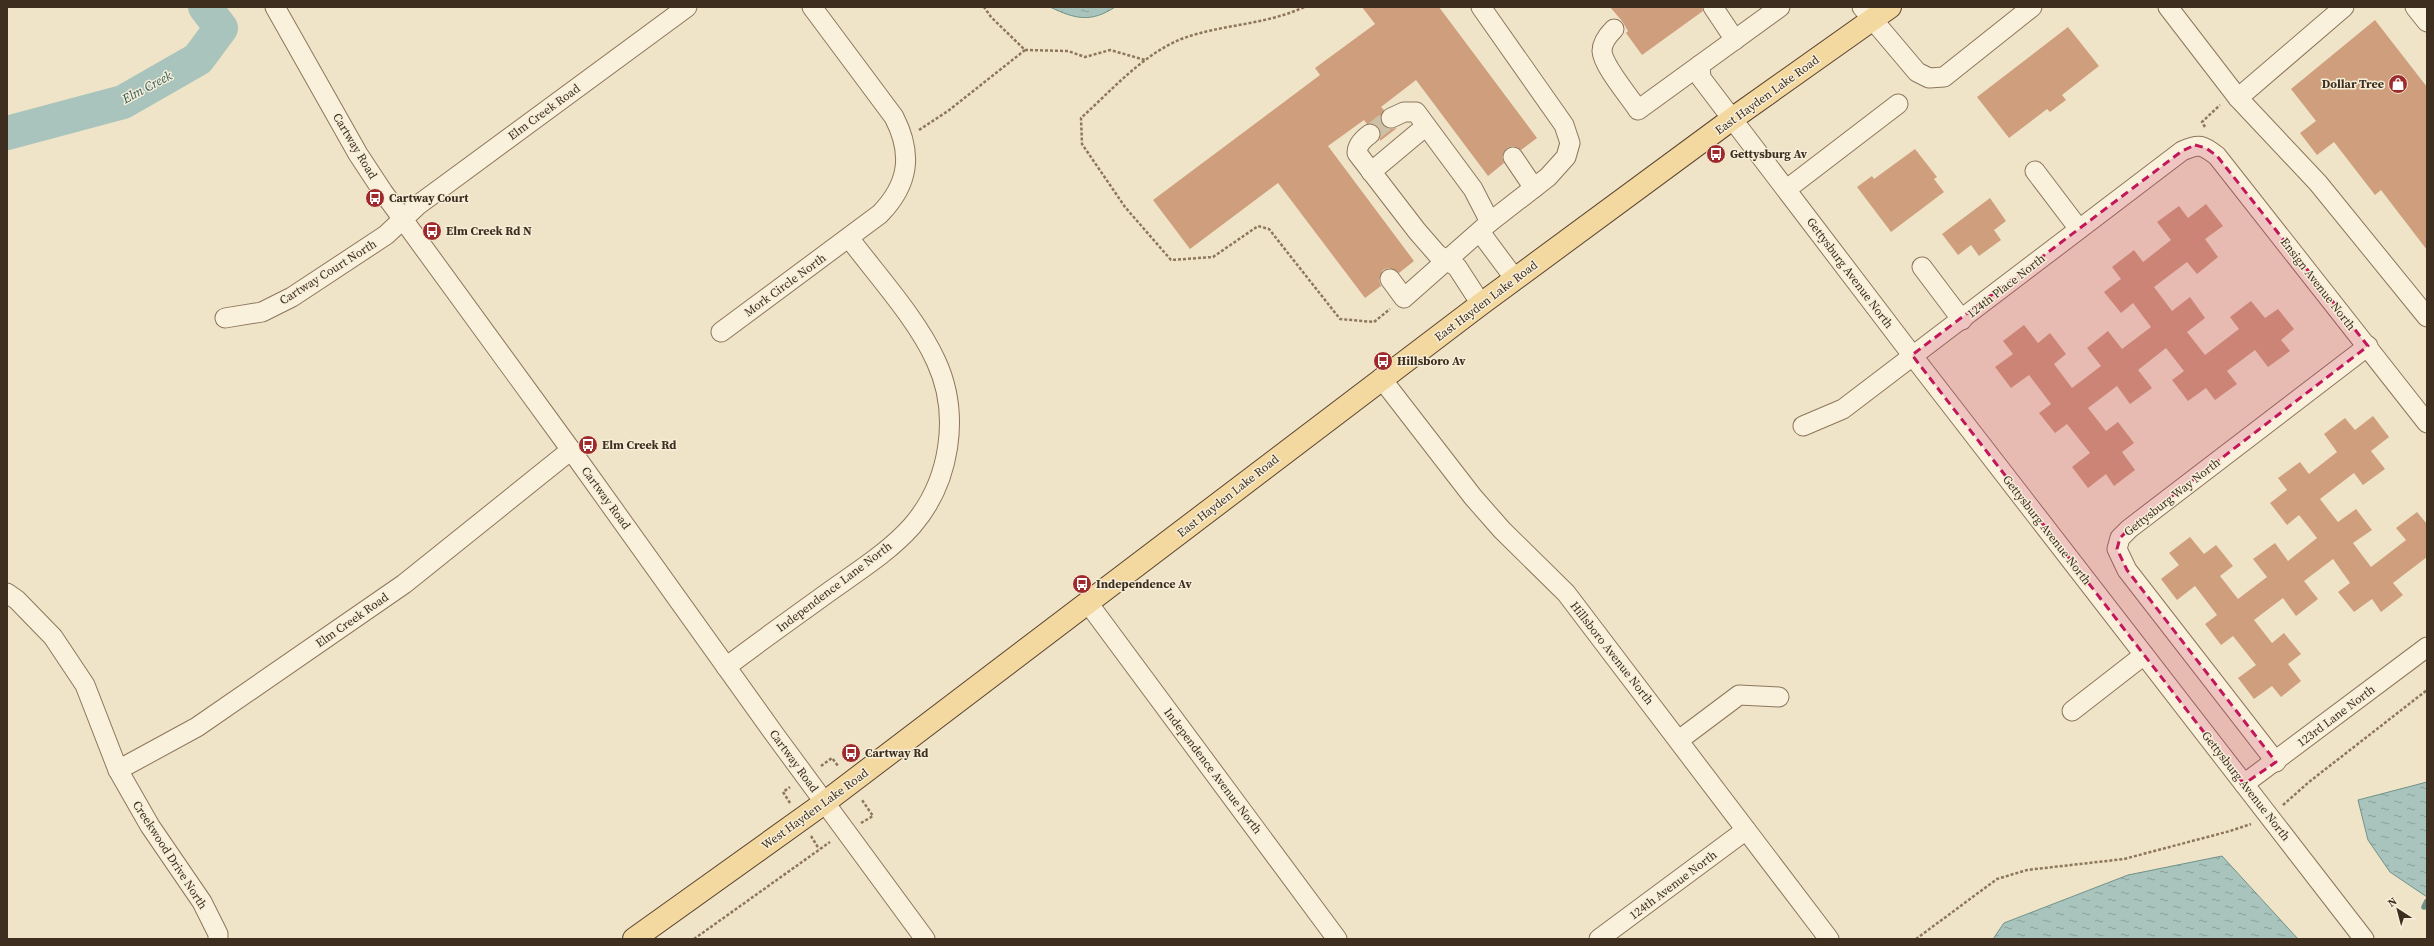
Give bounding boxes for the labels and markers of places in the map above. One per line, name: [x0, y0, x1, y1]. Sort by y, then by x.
shop icon: Dollar Tree: [2387, 73, 2409, 95]
place label: Dollar Tree: [2322, 76, 2384, 92]
bus stop icon: Gettysburg Av: [1705, 143, 1727, 165]
place label: Gettysburg Av: [1730, 146, 1808, 162]
bus stop icon: Cartway Court: [364, 187, 386, 209]
place label: Cartway Court: [389, 190, 469, 206]
bus stop icon: Elm Creek Rd N: [421, 220, 443, 242]
place label: Elm Creek Rd N: [446, 223, 532, 239]
bus stop icon: Hillsboro Av: [1372, 350, 1394, 372]
place label: Hillsboro Av: [1397, 353, 1466, 369]
bus stop icon: Elm Creek Rd: [577, 434, 599, 456]
place label: Elm Creek Rd: [602, 437, 676, 453]
bus stop icon: Independence Av: [1071, 573, 1093, 595]
place label: Independence Av: [1096, 576, 1192, 592]
bus stop icon: Cartway Rd: [840, 742, 862, 764]
place label: Cartway Rd: [865, 745, 928, 761]

